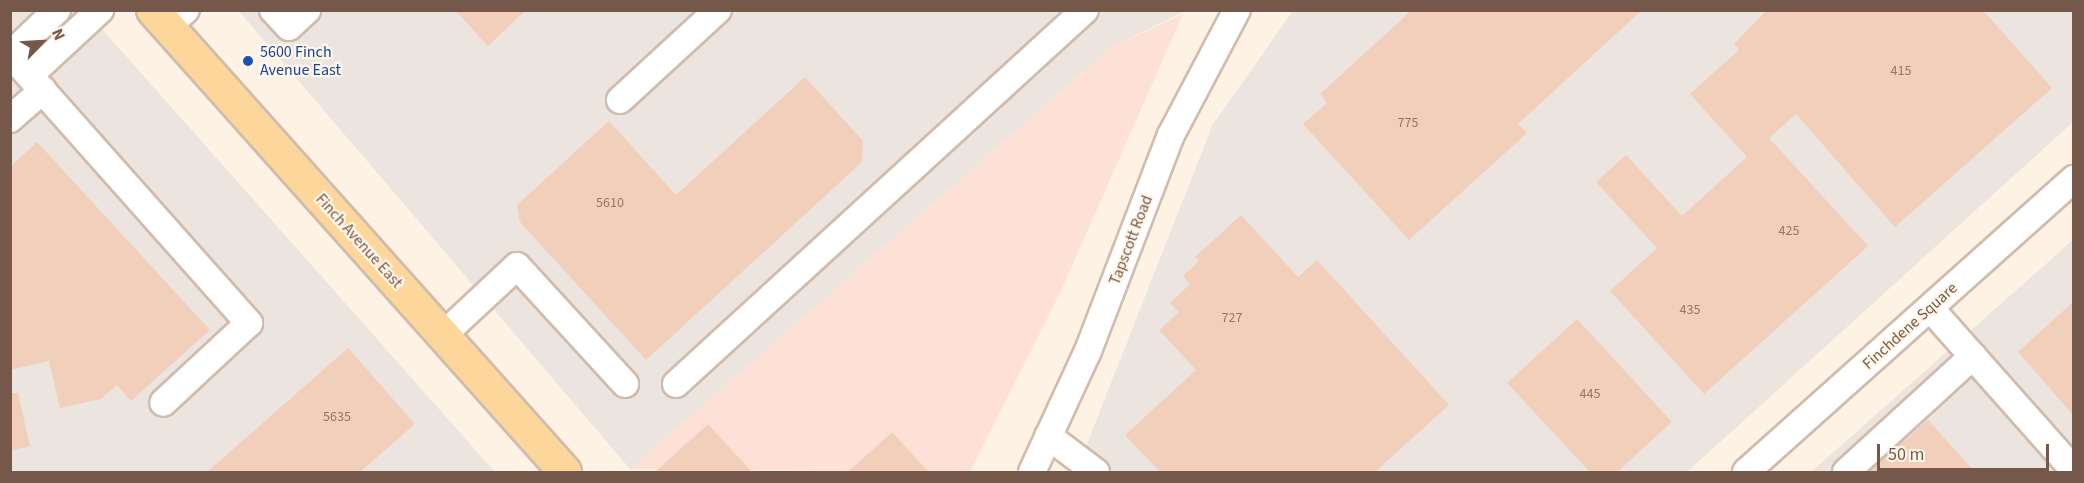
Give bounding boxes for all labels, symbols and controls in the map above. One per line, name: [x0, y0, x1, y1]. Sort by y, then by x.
north arrow: [12, 12, 72, 72]
text: N: [46, 25, 71, 44]
place label: 5600 Finch Avenue East: [260, 42, 341, 80]
marker: 5600 Finch Avenue East: [241, 54, 255, 68]
house number: 415: [1891, 63, 1911, 79]
house number: 775: [1398, 115, 1418, 131]
street label: Finch Avenue East: [312, 190, 406, 292]
street label: Tapscott Road: [1105, 192, 1157, 288]
house number: 5610: [596, 195, 624, 211]
house number: 425: [1779, 223, 1799, 239]
street label: Finchdene Square: [1859, 278, 1961, 374]
house number: 435: [1680, 302, 1700, 318]
house number: 727: [1222, 310, 1242, 326]
house number: 445: [1580, 386, 1600, 402]
house number: 5635: [323, 409, 351, 425]
scale bar: [1880, 432, 2052, 470]
text: 50 m: [1888, 442, 1924, 467]

